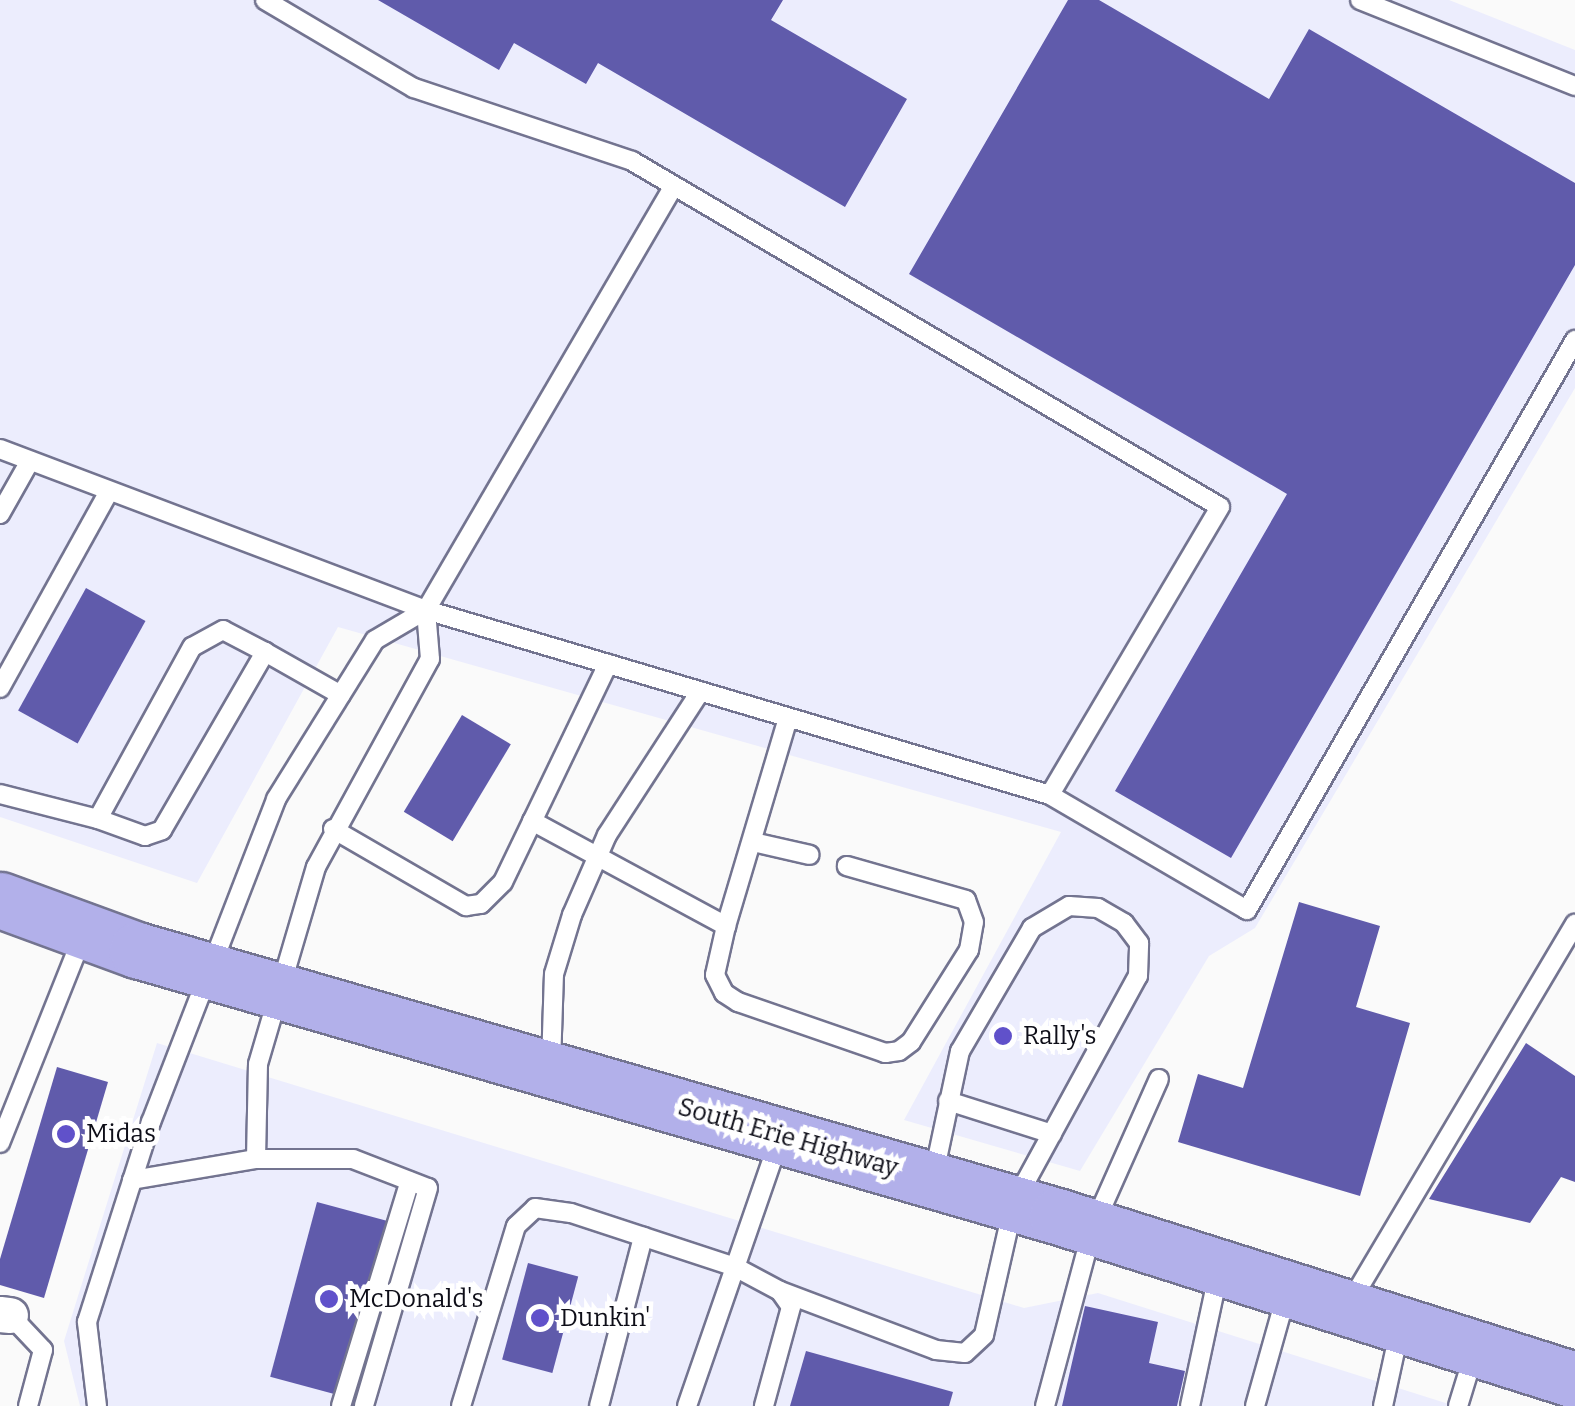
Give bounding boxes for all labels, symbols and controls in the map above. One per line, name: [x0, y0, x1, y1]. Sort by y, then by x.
place label: Rally's: [1023, 1021, 1096, 1051]
marker: Rally's: [992, 1025, 1014, 1047]
street label: South Erie Highway: [674, 1092, 902, 1184]
place label: Midas: [86, 1119, 156, 1149]
marker: Midas: [55, 1123, 77, 1145]
place label: McDonald's: [349, 1284, 483, 1314]
marker: McDonald's: [318, 1288, 340, 1310]
place label: Dunkin': [560, 1303, 651, 1333]
marker: Dunkin': [529, 1307, 551, 1329]

